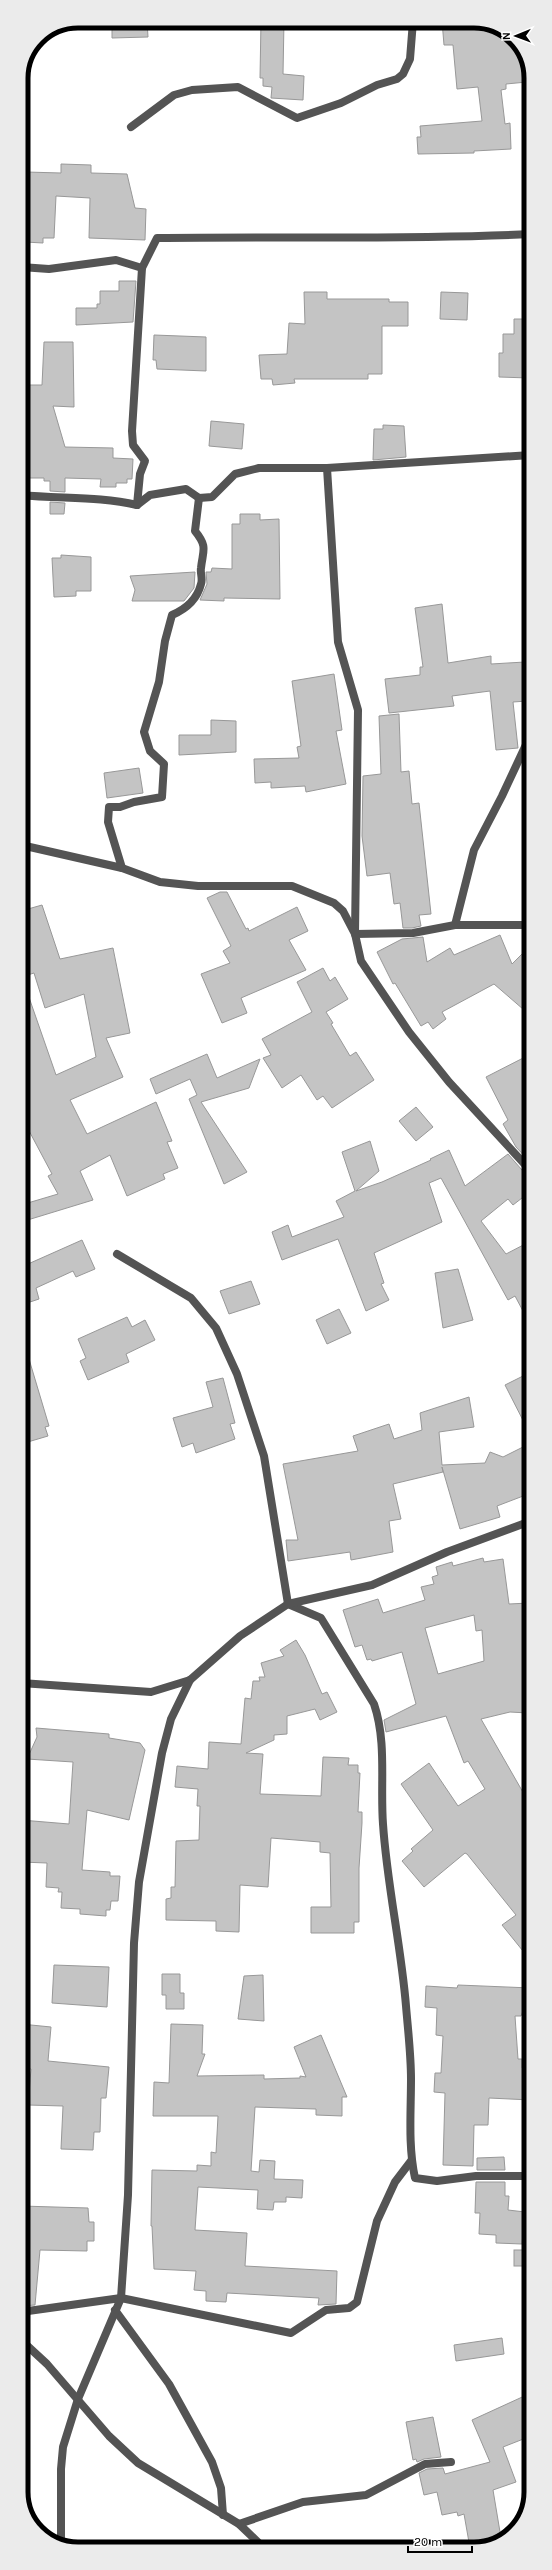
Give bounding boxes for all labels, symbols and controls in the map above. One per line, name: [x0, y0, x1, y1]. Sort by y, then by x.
north arrow: [496, 16, 536, 56]
text: N: [500, 32, 513, 40]
scale bar: [408, 2528, 472, 2554]
text: 20 m: [414, 2535, 442, 2549]

